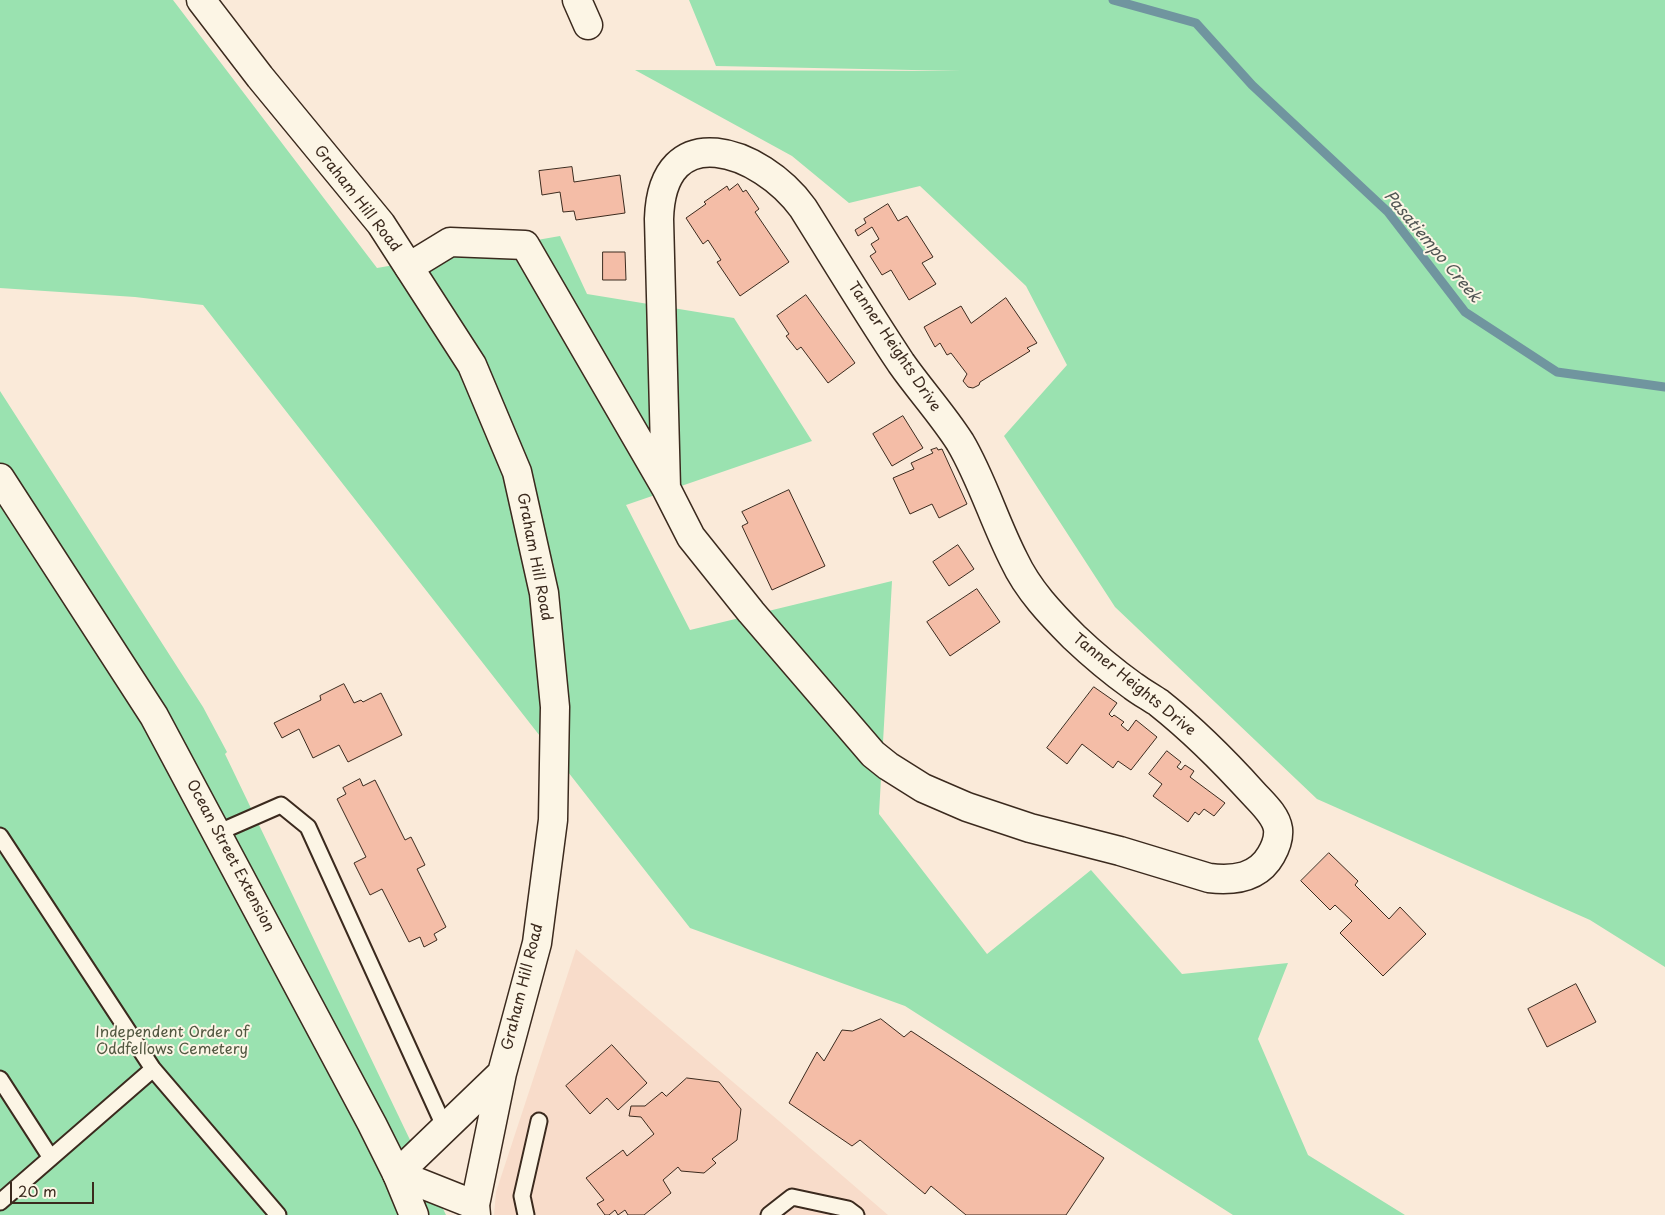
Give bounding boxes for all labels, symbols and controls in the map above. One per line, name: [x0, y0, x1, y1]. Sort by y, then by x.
street label: Graham Hill Road: [310, 142, 404, 256]
water label: Pasatiempo Creek: [1380, 187, 1484, 307]
street label: Tanner Heights Drive: [844, 279, 944, 415]
street label: Graham Hill Road: [513, 491, 555, 623]
street label: Tanner Heights Drive: [1069, 630, 1199, 740]
street label: Ocean Street Extension: [182, 777, 278, 935]
street label: Graham Hill Road: [499, 922, 547, 1052]
park label: Independent Order of Oddfellows Cemetery: [95, 1024, 249, 1059]
scale bar: [12, 1172, 96, 1204]
text: 20 m: [18, 1179, 57, 1202]

